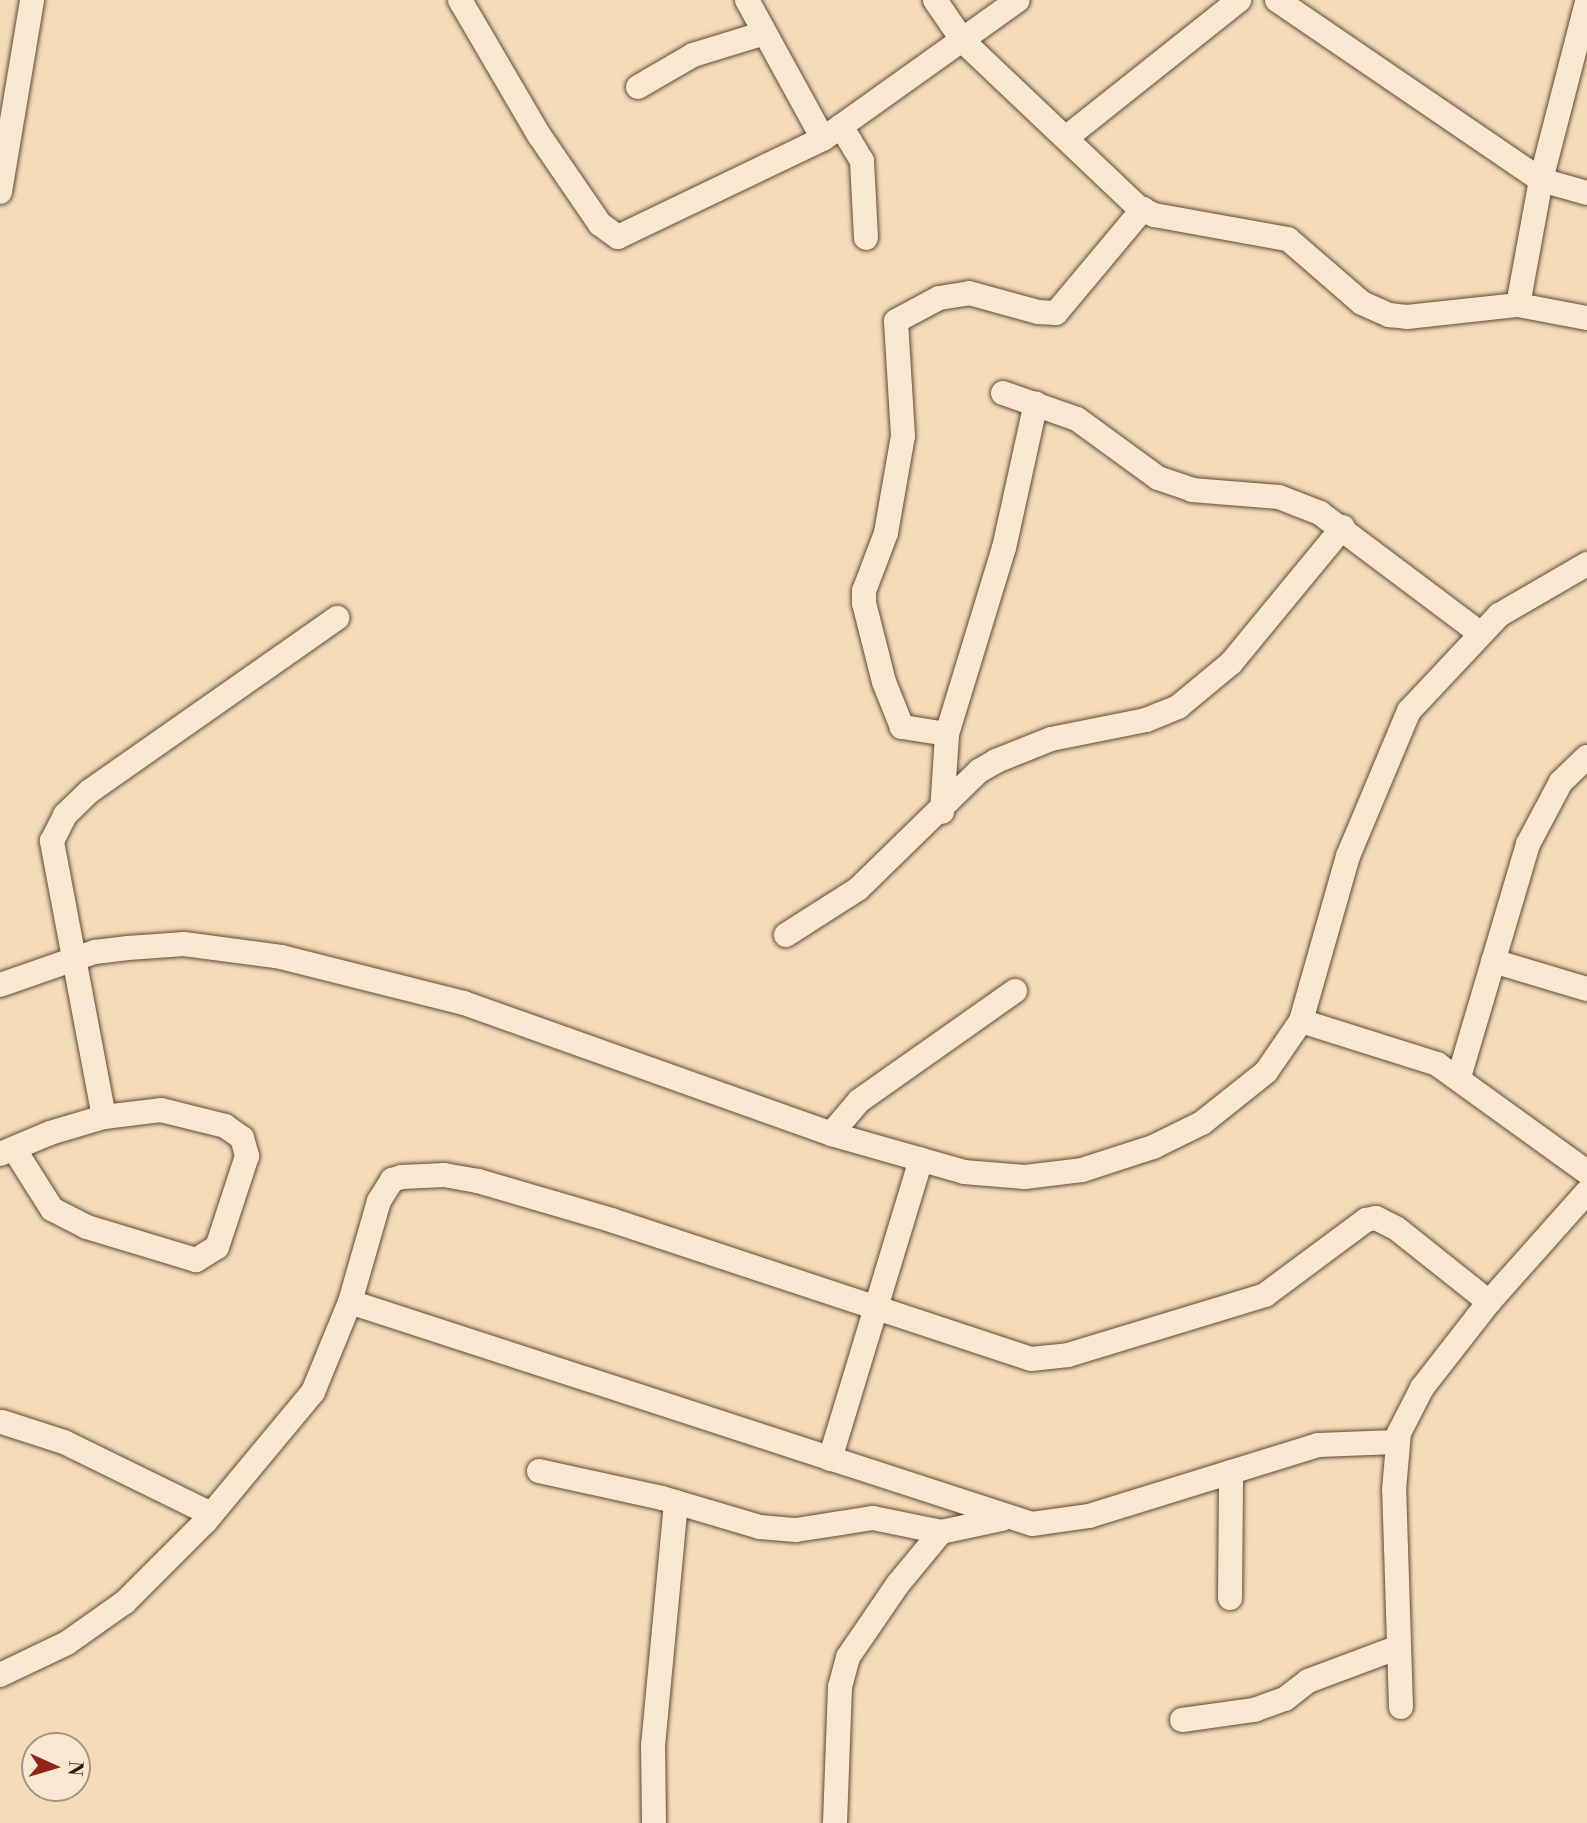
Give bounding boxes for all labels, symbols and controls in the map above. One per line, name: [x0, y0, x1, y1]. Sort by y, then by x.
north arrow: [21, 1732, 91, 1802]
text: N: [62, 1760, 87, 1777]

